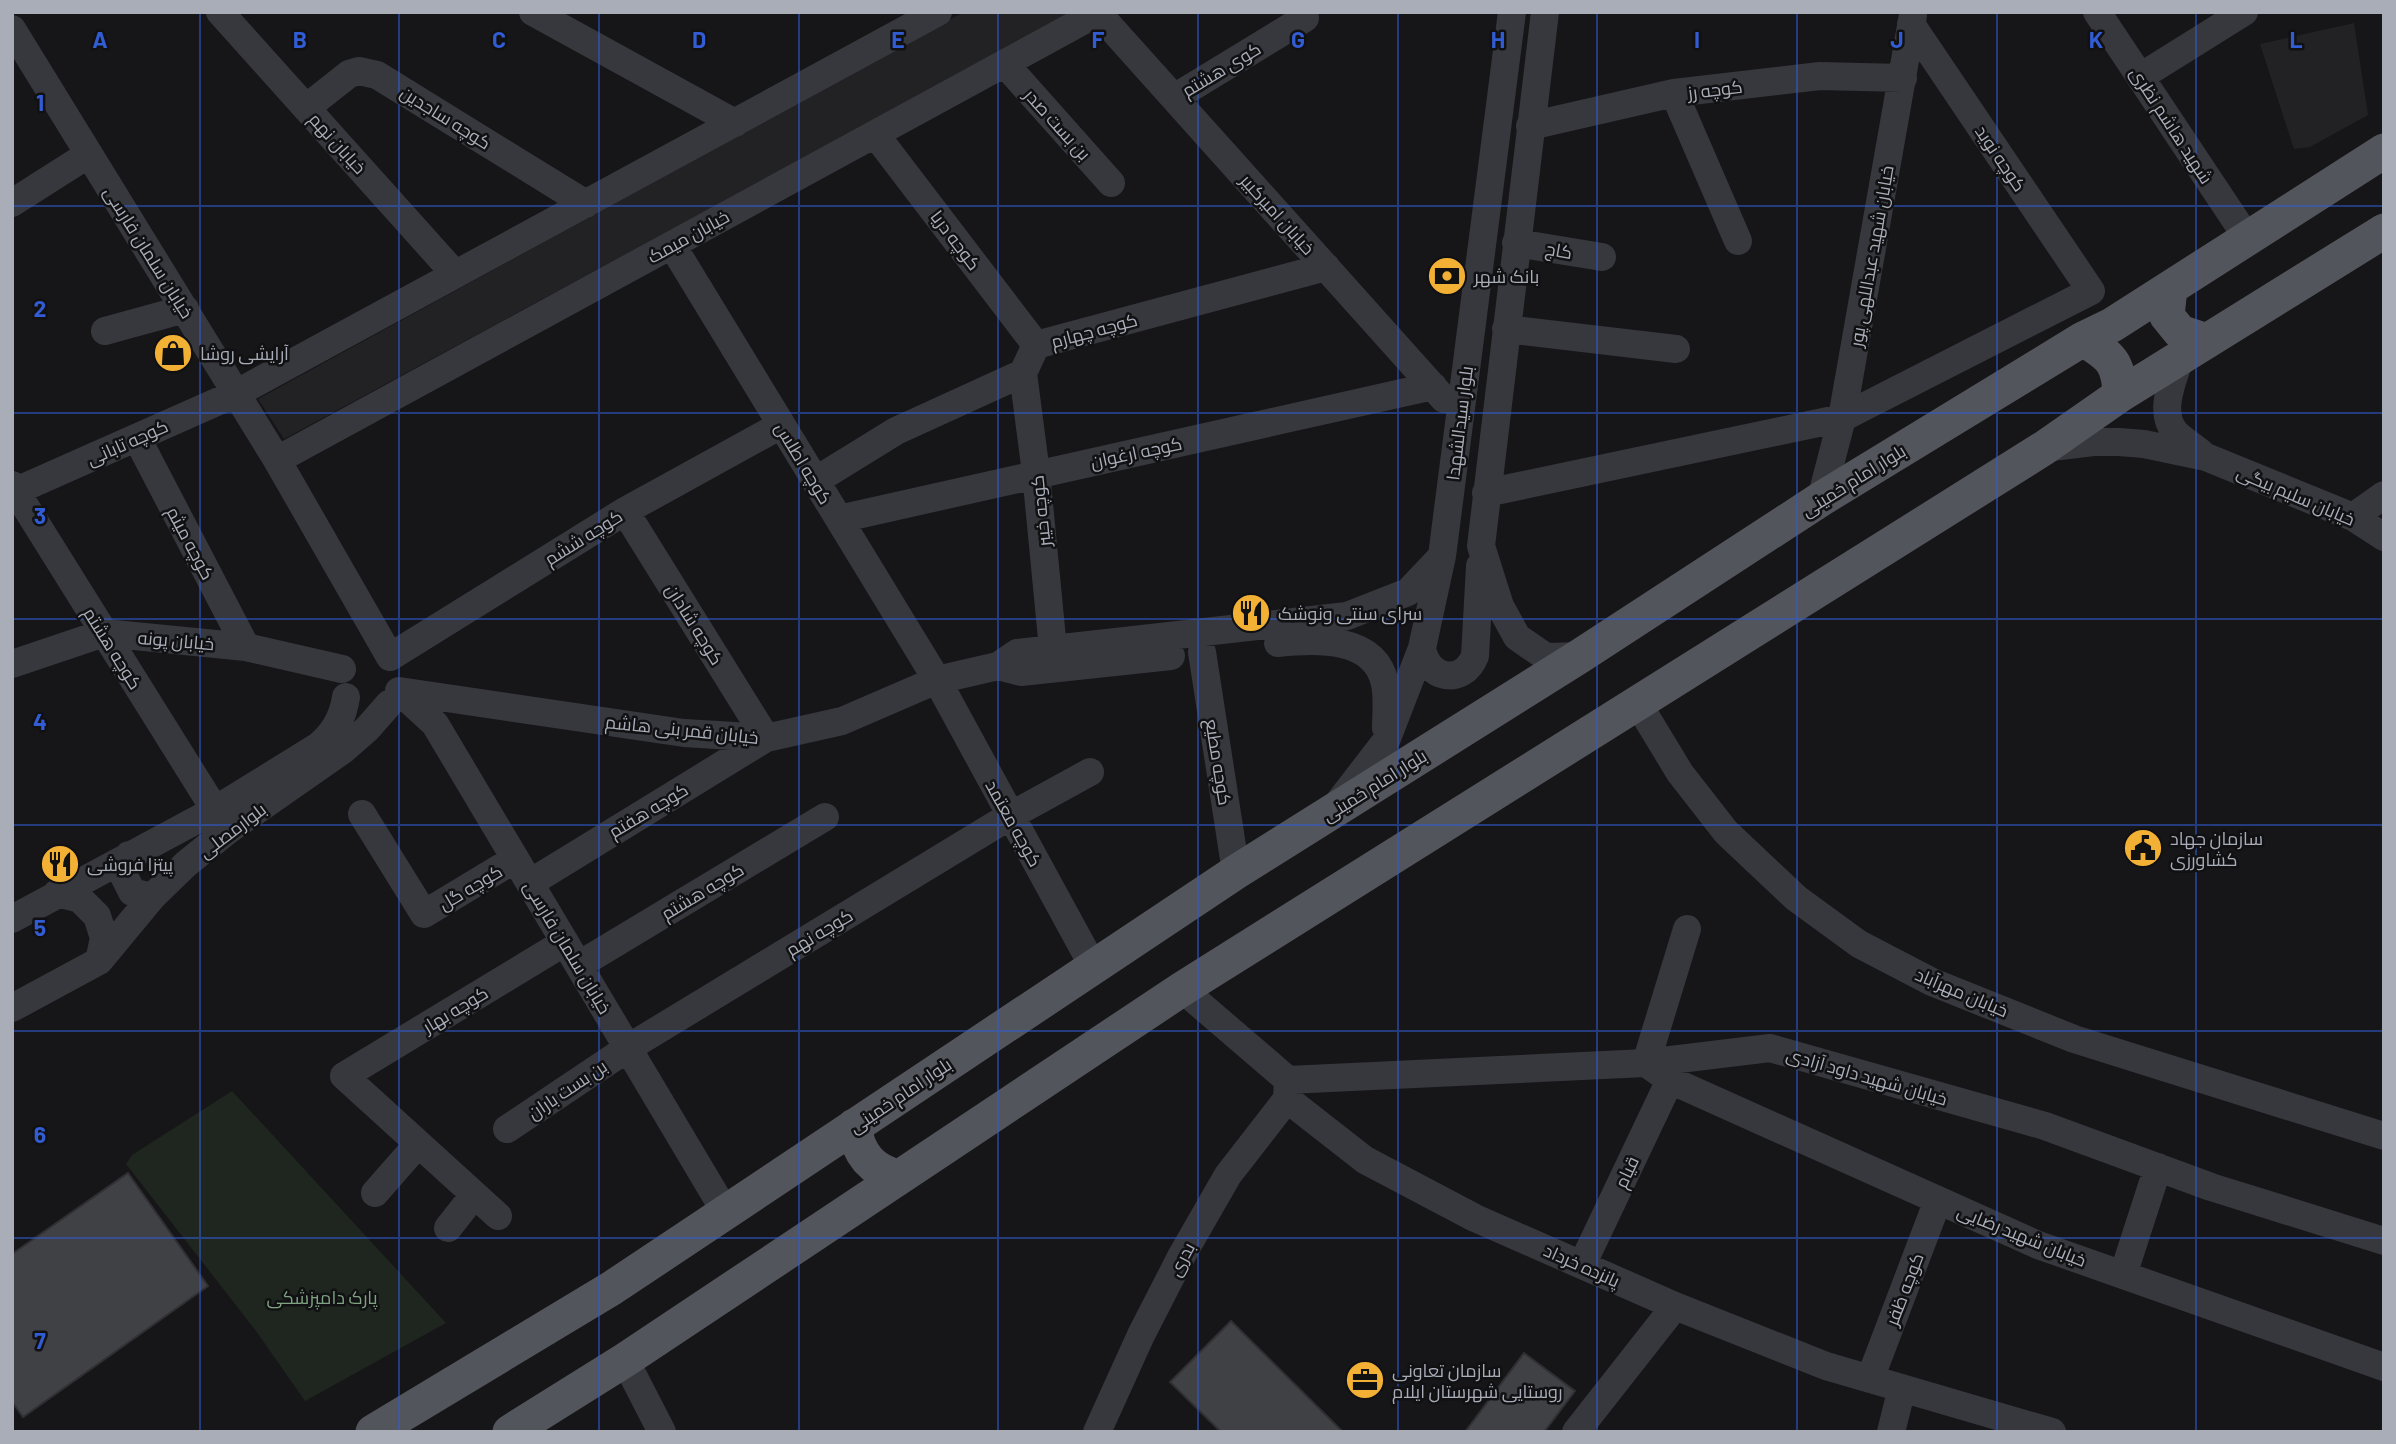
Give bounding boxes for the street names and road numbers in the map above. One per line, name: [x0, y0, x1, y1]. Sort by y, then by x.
street label: کوی هشتم: [1177, 37, 1266, 103]
street label: شهید هاشم نظری: [2124, 62, 2218, 189]
street label: کوچه رز: [1685, 75, 1744, 105]
street label: کوچه ساجدین: [395, 80, 495, 155]
street label: بن بست صدر: [1019, 83, 1096, 165]
street label: خیابان نهم: [303, 108, 371, 180]
street label: کوچه نوید: [1969, 121, 2031, 196]
street label: خیابان شهید عبداللهی پور: [1844, 164, 1900, 350]
street label: خیابان امیرکبیر: [1235, 169, 1320, 259]
street label: خیابان سلمان فارسی: [99, 182, 198, 323]
street label: خیابان میمک: [643, 205, 733, 268]
street label: کوچه دریا: [925, 206, 986, 275]
street label: کاج: [1543, 237, 1574, 265]
street label: کوچه چهارم: [1048, 308, 1140, 354]
street label: بلوار سیدالشهدا: [1441, 364, 1478, 482]
street label: کوچه تابانی: [83, 414, 172, 471]
street label: کوچه اطلس: [769, 418, 837, 509]
street label: کوچه ارغوان: [1088, 432, 1184, 474]
street label: بلوار امام خمینی: [1797, 439, 1910, 523]
street label: خیابان سلیم بیگی: [2233, 460, 2358, 532]
street label: کوچه خیبر: [1025, 474, 1057, 549]
street label: کوچه میثم: [161, 503, 219, 584]
street label: کوچه ششم: [540, 504, 627, 571]
street label: کوچه شادان: [660, 579, 729, 670]
street label: کوچه هشتم: [77, 603, 147, 694]
street label: خیابان پونه: [137, 626, 215, 656]
street label: خیابان قمر بنی هاشم: [604, 710, 760, 750]
street label: کوچه مطیع: [1199, 717, 1237, 807]
street label: بلوار امام خمینی: [1318, 744, 1431, 828]
street label: کوچه معتمد: [979, 776, 1047, 871]
street label: کوچه هفتم: [604, 778, 693, 844]
street label: بلوارمصلی: [194, 798, 271, 863]
street label: کوچه هشتم: [657, 858, 748, 926]
street label: کوچه گل: [434, 859, 507, 916]
street label: خیابان سلمان فارسی: [519, 876, 616, 1018]
street label: کوچه نهم: [782, 903, 857, 962]
street label: خیابان مهرآباد: [1912, 963, 2012, 1022]
street label: کوچه بهار: [417, 981, 493, 1039]
street label: خیابان شهید داود آزادی: [1784, 1042, 1950, 1110]
street label: بلوار امام خمینی: [844, 1053, 957, 1139]
street label: بن بست باران: [523, 1054, 612, 1124]
street label: قیام: [1609, 1152, 1645, 1192]
street label: خیابان شهید رضایی: [1954, 1199, 2090, 1272]
street label: بدری: [1163, 1238, 1200, 1280]
street label: پانزده خرداد: [1540, 1239, 1624, 1293]
street label: کوچه ظفر: [1880, 1250, 1930, 1330]

